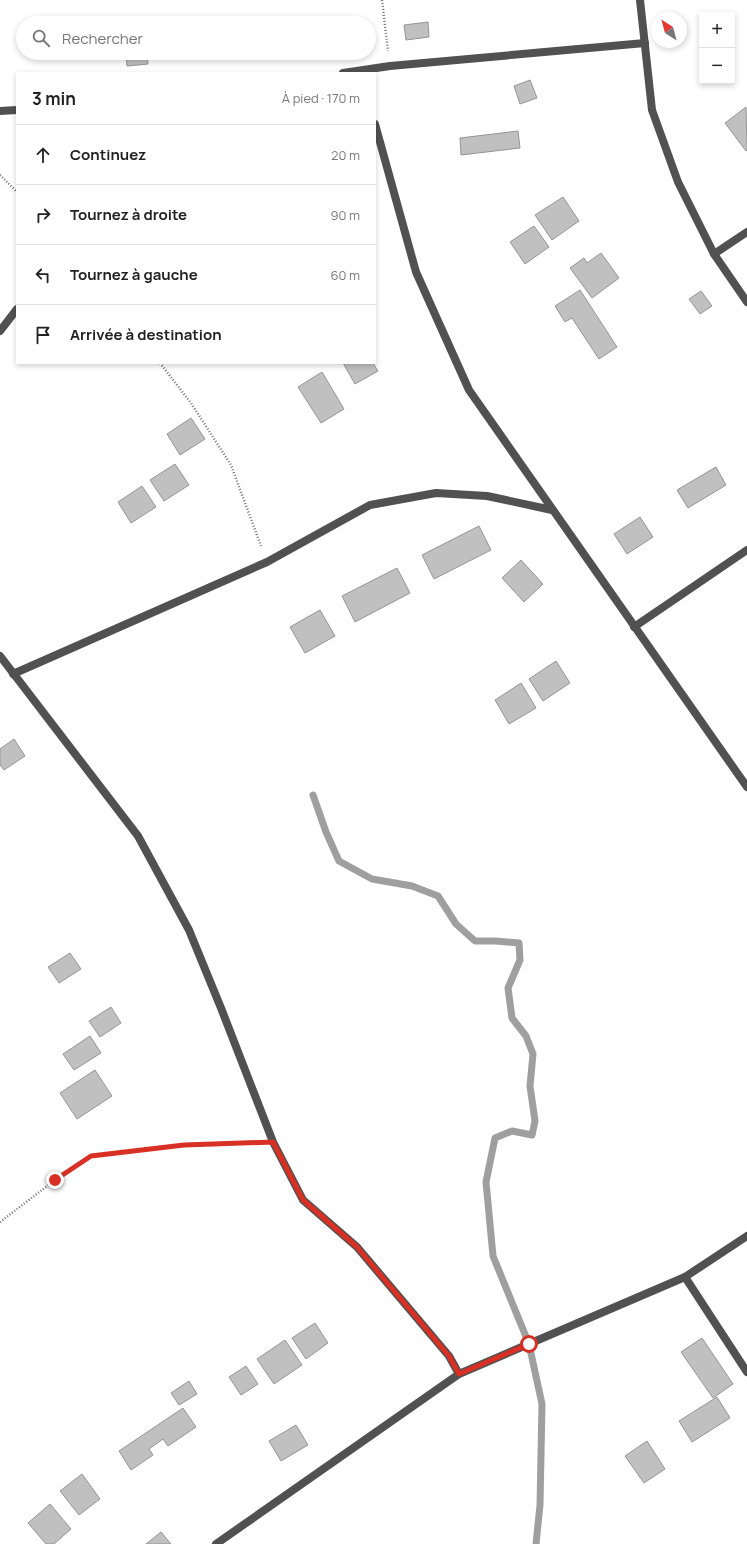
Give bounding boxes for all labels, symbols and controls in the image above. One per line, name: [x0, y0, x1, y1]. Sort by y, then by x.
north arrow: [651, 12, 687, 48]
map controls: [699, 12, 735, 84]
button: +: [699, 12, 735, 48]
search box: [16, 16, 376, 60]
icon: search: [30, 27, 52, 49]
text: Rechercher: [62, 28, 143, 49]
button: −: [699, 48, 735, 84]
text: 3 min: [32, 87, 76, 110]
text: À pied · 170 m: [282, 89, 360, 107]
icon: ahead: [32, 144, 54, 166]
text: Continuez: [70, 144, 146, 165]
text: 20 m: [331, 146, 360, 164]
icon: right: [32, 204, 54, 226]
text: Tournez à droite: [70, 204, 187, 225]
text: 90 m: [330, 206, 360, 224]
icon: left: [32, 264, 54, 286]
text: Tournez à gauche: [70, 264, 198, 285]
text: 60 m: [330, 266, 360, 284]
icon: arrive: [32, 324, 54, 346]
text: Arrivée à destination: [70, 324, 222, 345]
route end: [46, 1171, 64, 1189]
route start: [520, 1335, 538, 1353]

